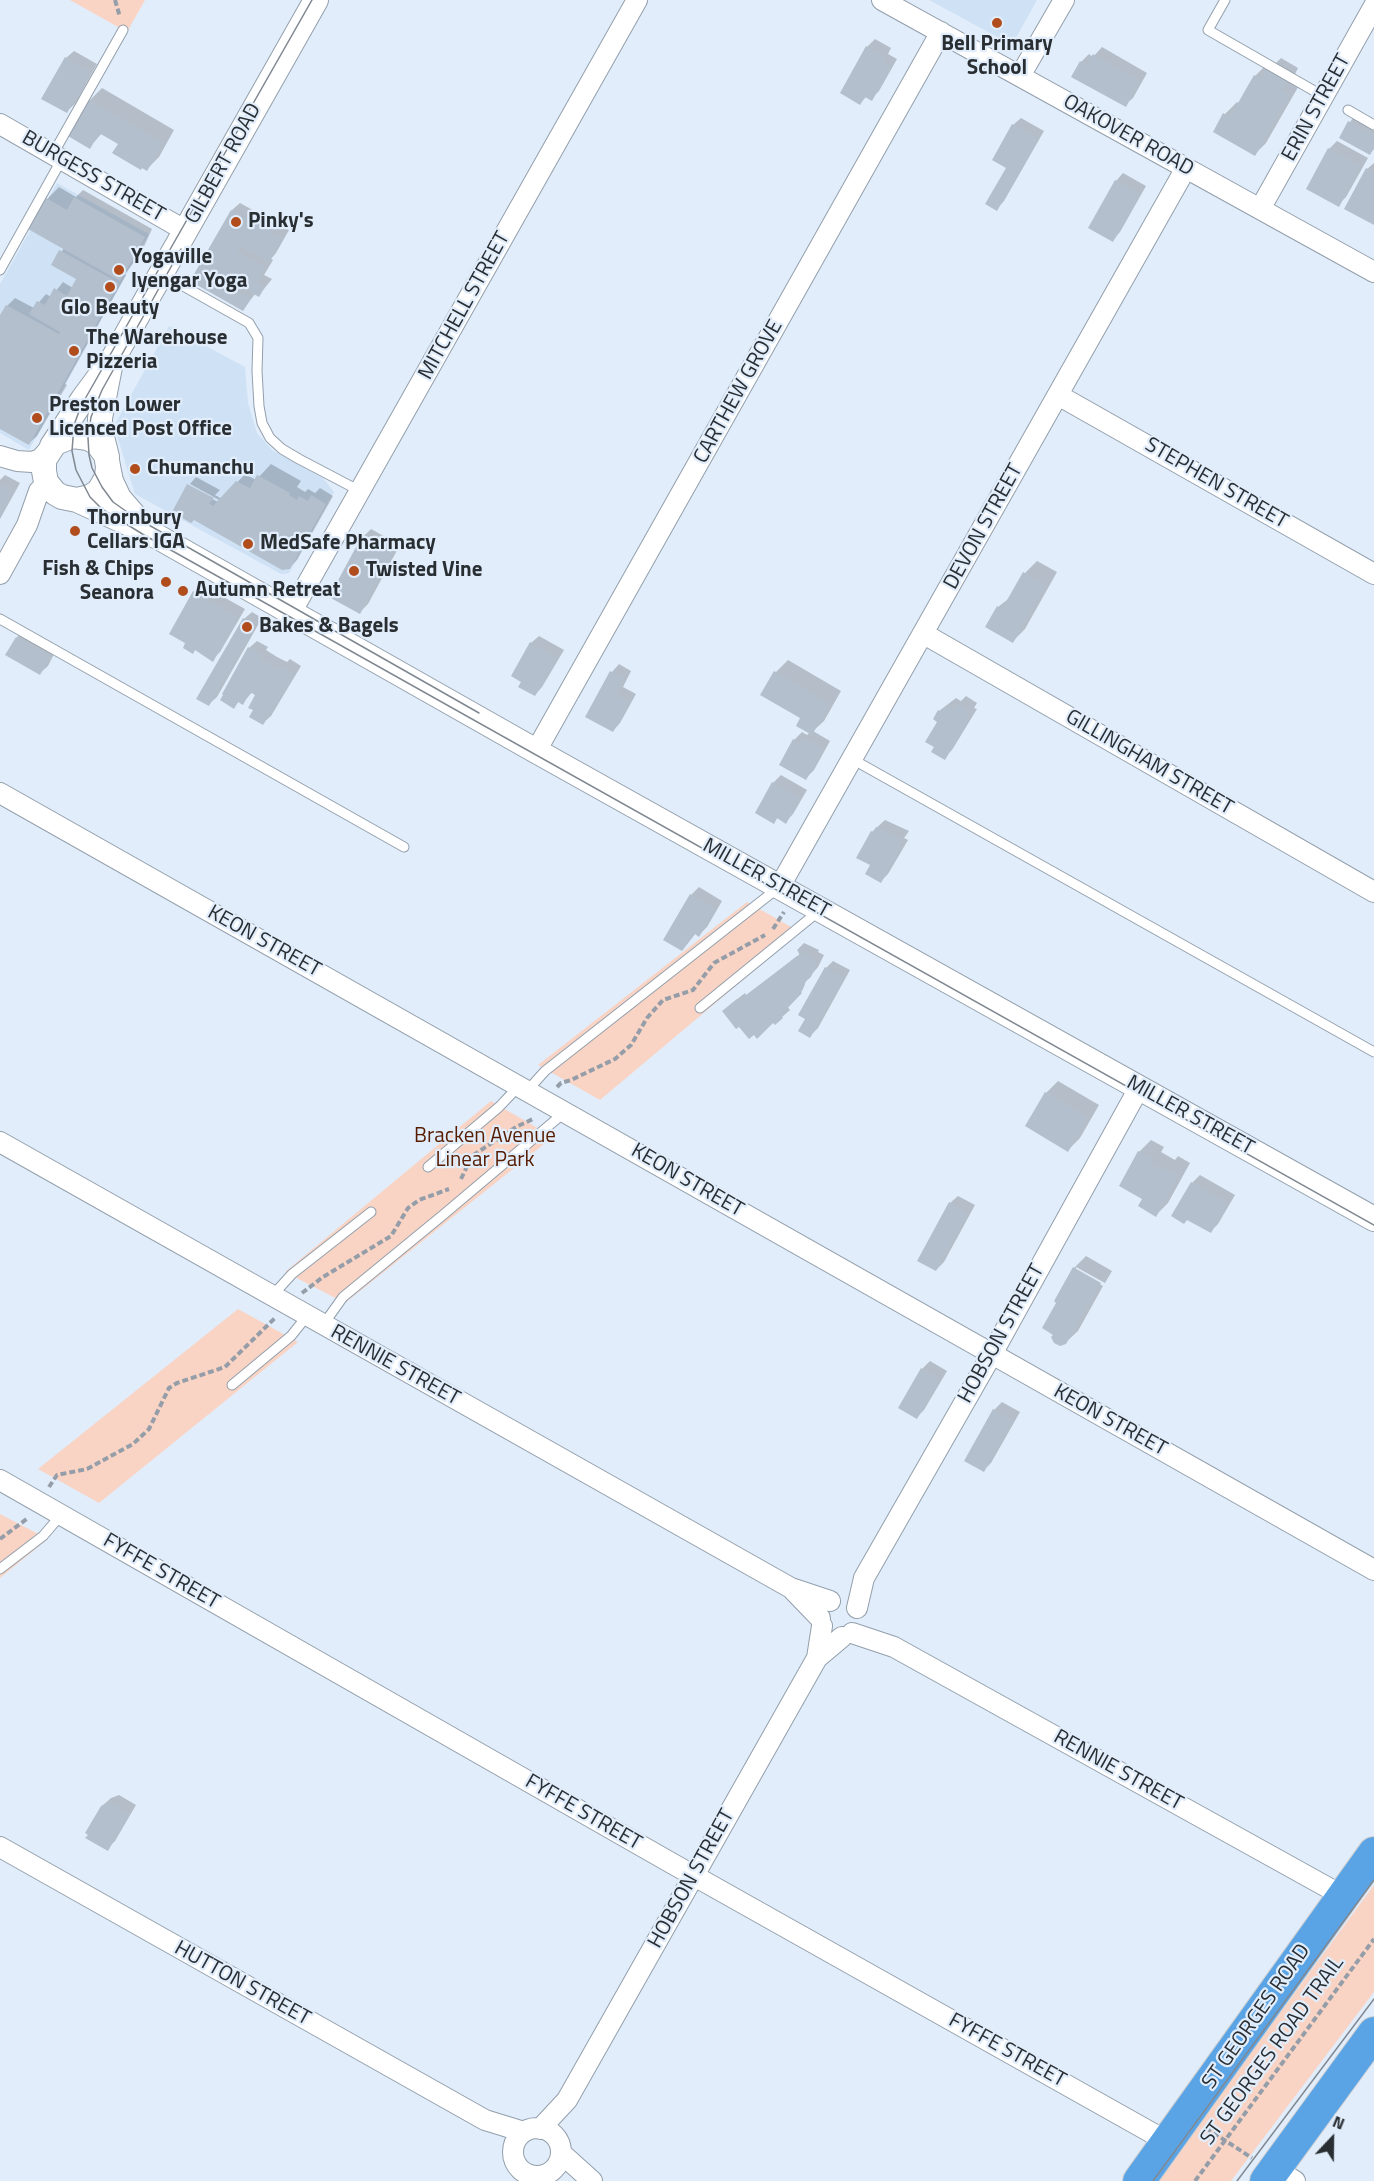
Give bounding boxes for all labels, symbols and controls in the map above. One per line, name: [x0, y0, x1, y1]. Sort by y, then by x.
marker: Bell Primary School: [990, 16, 1004, 30]
place label: Bell Primary School: [941, 32, 1053, 82]
street label: ERIN STREET: [1277, 50, 1357, 166]
street label: OAKOVER ROAD: [1058, 90, 1198, 182]
street label: GILBERT ROAD: [181, 99, 267, 229]
street label: BURGESS STREET: [17, 126, 169, 228]
place label: Pinky's: [248, 209, 314, 235]
marker: Pinky's: [229, 215, 243, 229]
street label: MITCHELL STREET: [414, 228, 516, 384]
place label: Yogaville Iyengar Yoga: [131, 245, 247, 295]
marker: Yogaville Iyengar Yoga: [112, 263, 126, 277]
marker: Glo Beauty: [103, 280, 117, 294]
place label: Glo Beauty: [61, 296, 159, 322]
street label: CARTHEW GROVE: [689, 316, 789, 468]
place label: The Warehouse Pizzeria: [86, 326, 227, 376]
marker: The Warehouse Pizzeria: [67, 344, 81, 358]
place label: Preston Lower Licenced Post Office: [49, 393, 232, 443]
marker: Preston Lower Licenced Post Office: [30, 411, 44, 425]
street label: STEPHEN STREET: [1140, 433, 1292, 535]
place label: Chumanchu: [147, 456, 254, 482]
street label: DEVON STREET: [939, 460, 1029, 594]
marker: Chumanchu: [128, 462, 142, 476]
place label: Thornbury Cellars IGA: [87, 506, 185, 556]
marker: Thornbury Cellars IGA: [68, 524, 82, 538]
place label: MedSafe Pharmacy: [260, 531, 436, 557]
marker: MedSafe Pharmacy: [241, 537, 255, 551]
place label: Fish & Chips Seanora: [42, 557, 154, 607]
place label: Twisted Vine: [366, 558, 482, 584]
marker: Twisted Vine: [347, 564, 361, 578]
marker: Fish & Chips Seanora: [159, 575, 173, 589]
place label: Autumn Retreat: [195, 578, 340, 604]
marker: Autumn Retreat: [176, 584, 190, 598]
place label: Bakes & Bagels: [259, 614, 399, 640]
marker: Bakes & Bagels: [240, 620, 254, 634]
street label: GILLINGHAM STREET: [1061, 705, 1237, 821]
street label: MILLER STREET: [698, 834, 834, 924]
street label: KEON STREET: [203, 901, 325, 983]
street label: MILLER STREET: [1122, 1071, 1258, 1161]
park label: Bracken Avenue Linear Park: [414, 1124, 556, 1174]
street label: KEON STREET: [626, 1139, 748, 1223]
street label: HOBSON STREET: [953, 1260, 1051, 1408]
street label: RENNIE STREET: [326, 1320, 464, 1412]
street label: KEON STREET: [1049, 1380, 1171, 1462]
street label: FYFFE STREET: [98, 1529, 224, 1615]
street label: RENNIE STREET: [1049, 1725, 1187, 1817]
street label: FYFFE STREET: [520, 1770, 646, 1856]
street label: HOBSON STREET: [643, 1805, 741, 1953]
street label: HUTTON STREET: [170, 1936, 314, 2032]
street label: ST GEORGES ROAD: [1198, 1940, 1316, 2094]
street label: ST GEORGES ROAD TRAIL: [1196, 1952, 1350, 2150]
street label: FYFFE STREET: [944, 2008, 1070, 2094]
north arrow: [1302, 2109, 1362, 2169]
text: N: [1329, 2109, 1348, 2136]

